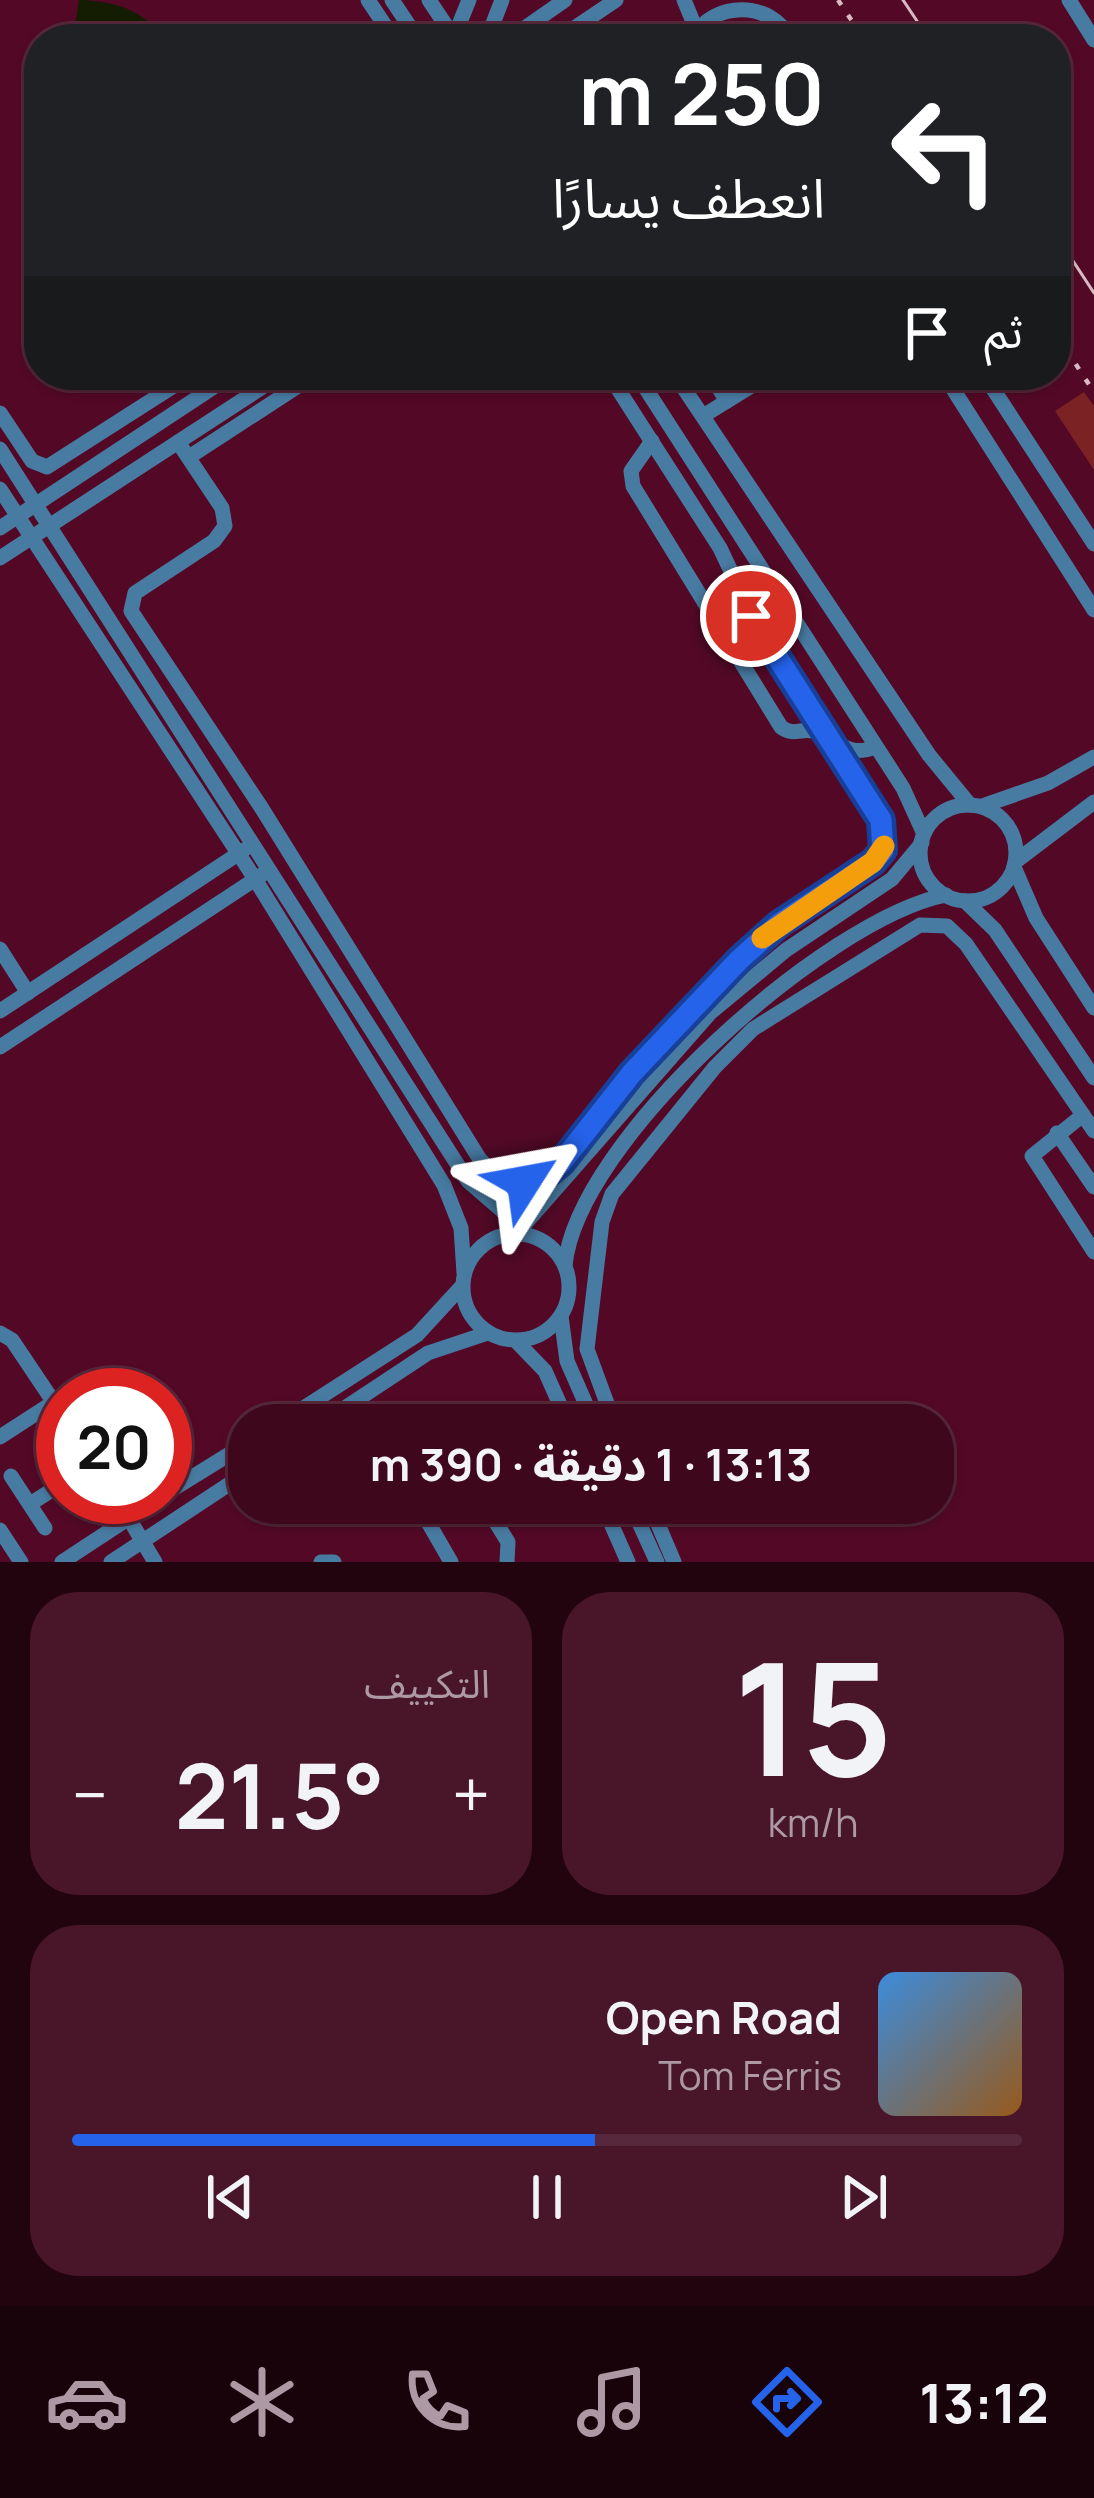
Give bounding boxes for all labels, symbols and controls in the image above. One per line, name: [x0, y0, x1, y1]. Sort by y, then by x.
text: 250 m: [578, 35, 825, 150]
icon: left: [867, 72, 1023, 228]
text: انعطف يسارًا: [552, 160, 825, 234]
icon: arrive: [894, 300, 960, 366]
text: ثم: [984, 300, 1023, 362]
pin: [700, 565, 802, 667]
icon: arrive: [718, 583, 784, 649]
position arrow: [461, 1119, 587, 1245]
speed limit sign: 20: [36, 1368, 192, 1524]
text: 13:13 · 1 دقيقة · 390 m: [370, 1433, 812, 1495]
text: 15: [733, 1610, 893, 1823]
text: التكييف: [364, 1656, 490, 1710]
text: 21.5°: [175, 1733, 385, 1856]
text: −: [72, 1749, 108, 1839]
text: +: [452, 1749, 490, 1839]
text: km/h: [768, 1795, 858, 1849]
text: Open Road: [606, 1986, 842, 2048]
text: Tom Ferris: [658, 2048, 842, 2102]
icon: previous: [197, 2164, 263, 2230]
icon: pause: [514, 2164, 580, 2230]
icon: next: [831, 2164, 897, 2230]
icon: car: [45, 2360, 129, 2444]
icon: climate: [220, 2360, 304, 2444]
icon: phone: [395, 2360, 479, 2444]
icon: music: [570, 2360, 654, 2444]
icon: directions: [745, 2360, 829, 2444]
text: 13:12: [919, 2365, 1049, 2439]

